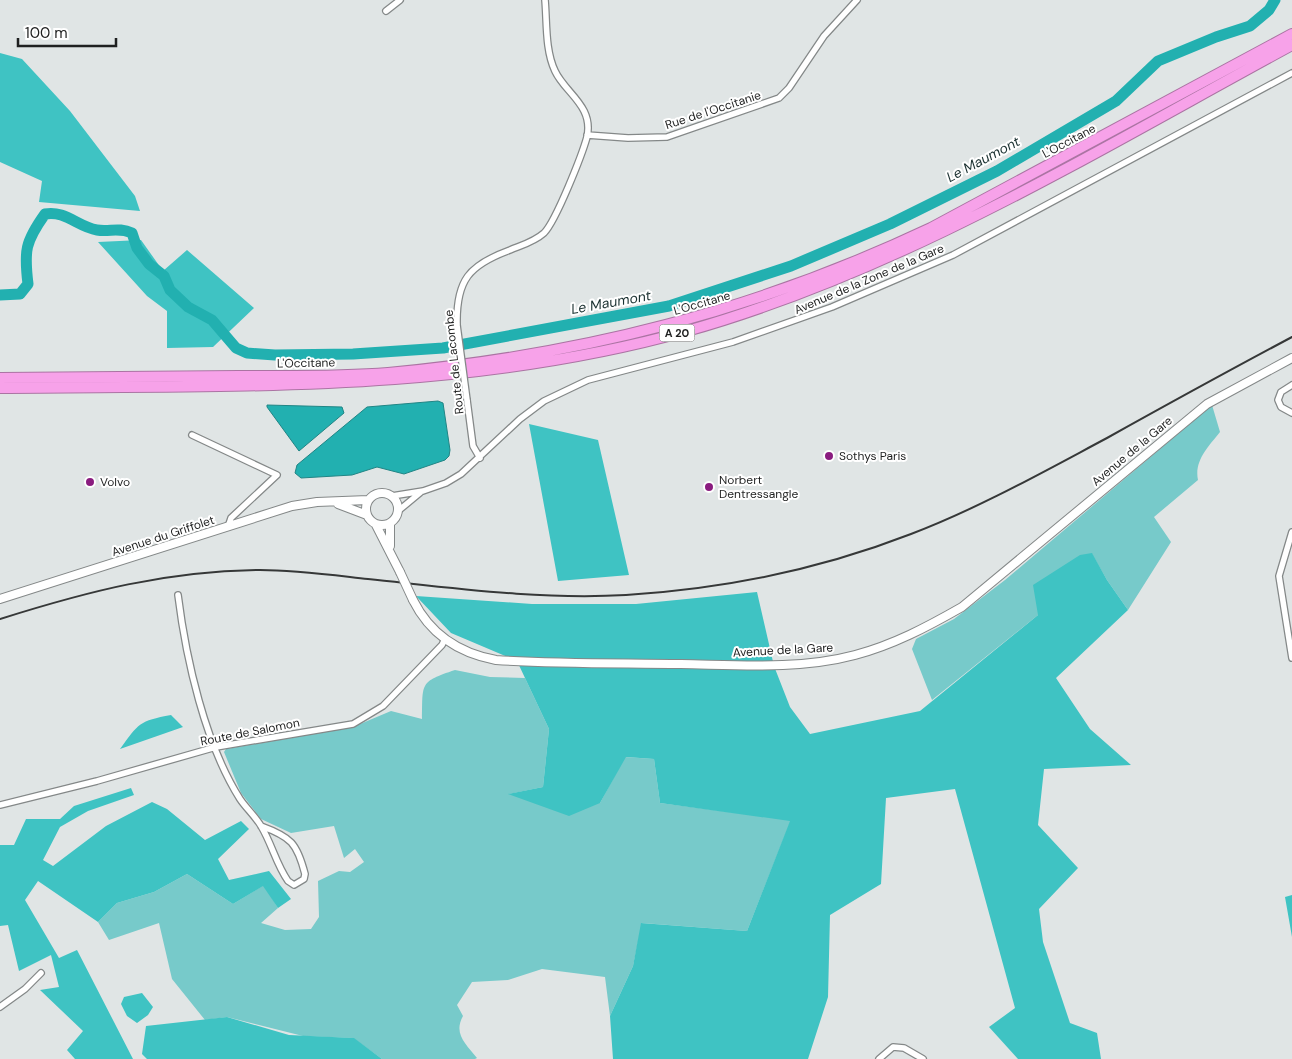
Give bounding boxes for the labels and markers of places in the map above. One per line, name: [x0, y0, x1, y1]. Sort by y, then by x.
place label: Sothys Paris: [839, 448, 906, 464]
marker: Sothys Paris: [823, 450, 835, 462]
place label: Norbert Dentressangle: [719, 472, 799, 502]
place label: Volvo: [100, 474, 130, 490]
marker: Volvo: [84, 476, 96, 488]
marker: Norbert Dentressangle: [703, 481, 715, 493]

